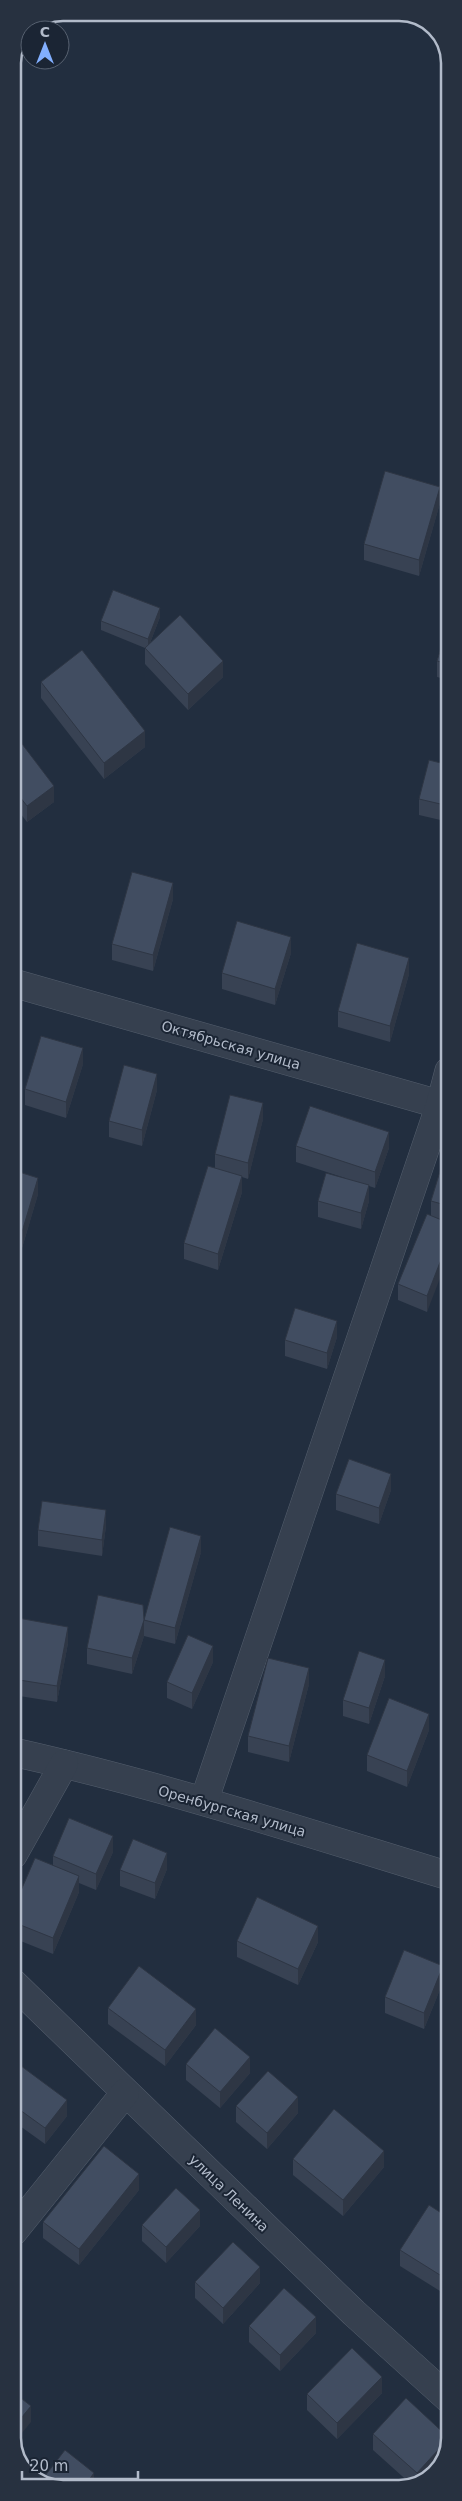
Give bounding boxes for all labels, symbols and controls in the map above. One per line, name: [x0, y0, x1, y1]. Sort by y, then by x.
north arrow: [20, 20, 70, 70]
text: С: [40, 24, 50, 40]
street label: Октябрьская улица: [160, 1017, 302, 1073]
street label: Оренбургская улица: [156, 1782, 308, 1840]
street label: улица Ленина: [186, 2151, 272, 2235]
scale bar: [22, 2448, 139, 2480]
text: 20 m: [30, 2457, 68, 2475]

